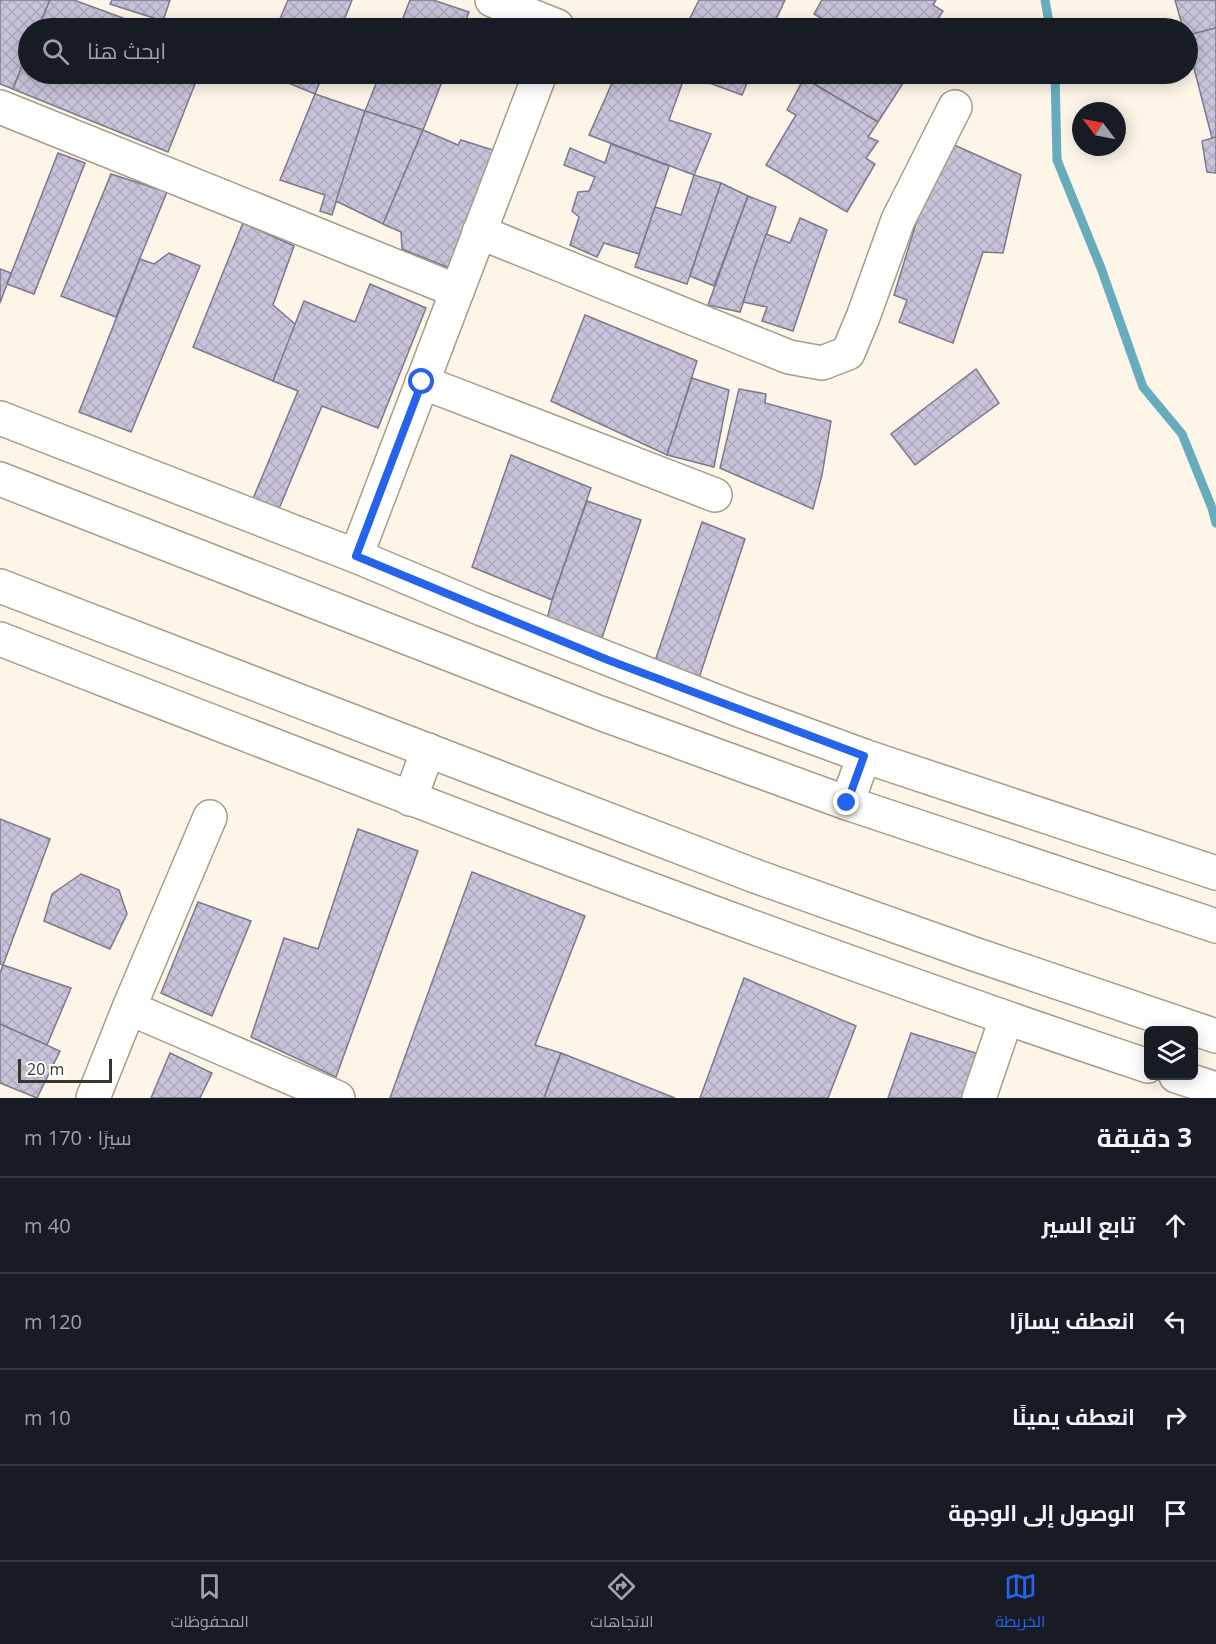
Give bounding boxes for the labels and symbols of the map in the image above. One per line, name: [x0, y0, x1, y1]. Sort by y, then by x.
north arrow: [1072, 102, 1126, 156]
route start: [408, 368, 434, 394]
route end: [833, 789, 859, 815]
scale bar: [18, 1056, 112, 1084]

